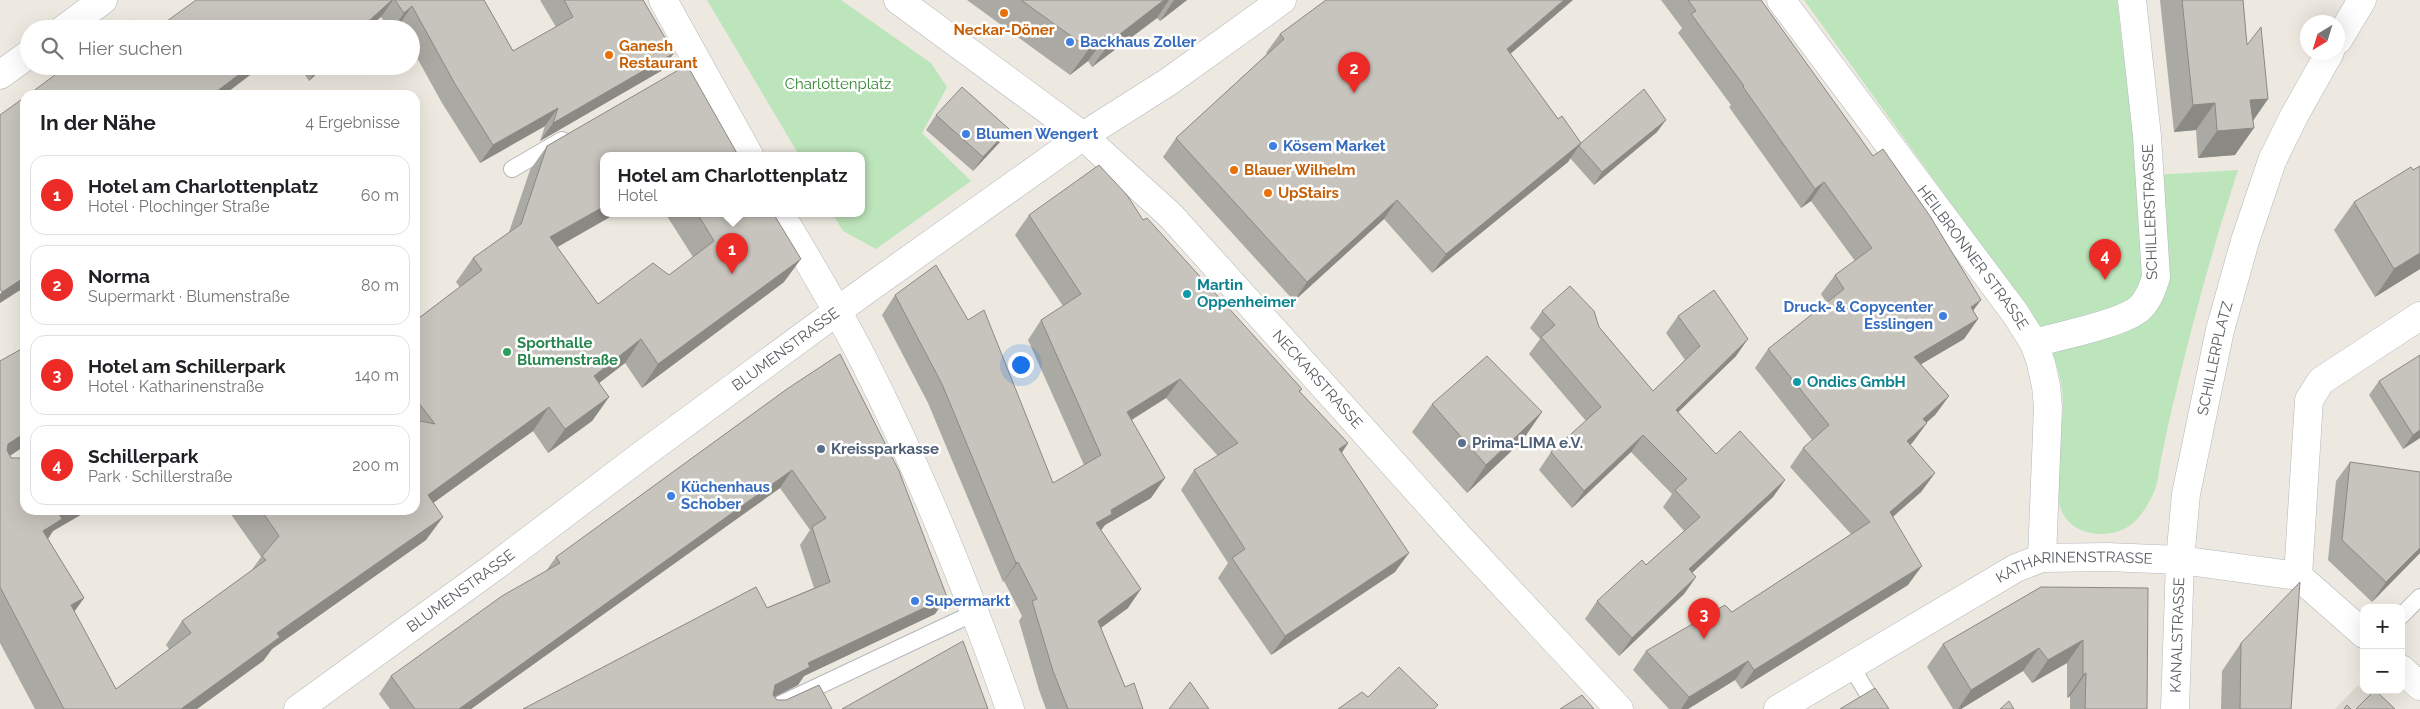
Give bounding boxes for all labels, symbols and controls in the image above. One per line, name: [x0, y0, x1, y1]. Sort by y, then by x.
marker: Neckar-Döner: [998, 7, 1010, 19]
north arrow: [2300, 15, 2345, 60]
search box: [20, 20, 420, 75]
place label: Neckar-Döner: [953, 21, 1055, 39]
place label: Backhaus Zoller: [1080, 33, 1196, 51]
icon: search: [38, 34, 66, 62]
marker: Backhaus Zoller: [1064, 36, 1076, 48]
text: Hier suchen: [78, 37, 183, 59]
place label: Ganesh Restaurant: [619, 37, 698, 72]
marker: Ganesh Restaurant: [603, 49, 615, 61]
pin: 2: [1338, 52, 1370, 93]
park label: Charlottenplatz: [785, 75, 891, 93]
text: In der Nähe: [40, 110, 156, 135]
text: 4 Ergebnisse: [305, 113, 400, 132]
place label: Blumen Wengert: [976, 125, 1098, 143]
marker: Blumen Wengert: [960, 128, 972, 140]
place label: Kösem Market: [1283, 137, 1386, 155]
marker: Kösem Market: [1267, 140, 1279, 152]
street label: SCHILLERSTRASSE: [2139, 144, 2161, 280]
popup: [600, 152, 865, 217]
place label: Blauer Wilhelm: [1244, 161, 1356, 179]
text: Hotel am Charlottenplatz: [617, 164, 848, 186]
marker: Blauer Wilhelm: [1228, 164, 1240, 176]
text: Hotel am Charlottenplatz: [88, 175, 318, 197]
street label: HEILBRONNER STRASSE: [1914, 182, 2032, 333]
place label: UpStairs: [1278, 184, 1339, 202]
text: 1: [53, 186, 61, 205]
text: 60 m: [361, 186, 399, 205]
text: Hotel: [617, 186, 657, 205]
marker: UpStairs: [1262, 187, 1274, 199]
text: Hotel · Plochinger Straße: [88, 197, 270, 216]
pin: 1: [716, 233, 748, 274]
pin: 4: [2089, 239, 2121, 280]
text: Norma: [88, 265, 150, 287]
text: 2: [52, 276, 62, 295]
text: 80 m: [361, 276, 399, 295]
place label: Martin Oppenheimer: [1197, 276, 1296, 311]
text: Supermarkt · Blumenstraße: [88, 287, 290, 306]
marker: Martin Oppenheimer: [1181, 288, 1193, 300]
place label: Druck- & Copycenter Esslingen: [1784, 298, 1933, 333]
street label: SCHILLERPLATZ: [2194, 299, 2237, 417]
street label: BLUMENSTRASSE: [728, 304, 843, 395]
marker: Druck- & Copycenter Esslingen: [1937, 310, 1949, 322]
street label: NECKARSTRASSE: [1269, 327, 1366, 432]
place label: Sporthalle Blumenstraße: [517, 334, 618, 369]
marker: Sporthalle Blumenstraße: [501, 346, 513, 358]
your location: [1008, 352, 1034, 378]
text: Hotel am Schillerpark: [88, 355, 286, 377]
text: 3: [53, 366, 61, 385]
text: 140 m: [355, 366, 399, 385]
place label: Ondics GmbH: [1807, 373, 1906, 391]
marker: Ondics GmbH: [1791, 376, 1803, 388]
text: Hotel · Katharinenstraße: [88, 377, 264, 396]
place label: Prima-LIMA e.V.: [1472, 434, 1583, 452]
marker: Prima-LIMA e.V.: [1456, 437, 1468, 449]
place label: Kreissparkasse: [831, 440, 939, 458]
marker: Kreissparkasse: [815, 443, 827, 455]
text: Schillerpark: [88, 445, 198, 467]
text: 4: [52, 456, 62, 475]
text: 200 m: [352, 456, 399, 475]
text: Park · Schillerstraße: [88, 467, 232, 486]
place label: Küchenhaus Schober: [681, 478, 770, 513]
marker: Küchenhaus Schober: [665, 490, 677, 502]
street label: BLUMENSTRASSE: [403, 546, 518, 636]
street label: KATHARINENSTRASSE: [1993, 548, 2153, 587]
street label: KANALSTRASSE: [2167, 577, 2188, 693]
place label: Supermarkt: [925, 592, 1010, 610]
marker: Supermarkt: [909, 595, 921, 607]
pin: 3: [1688, 598, 1720, 639]
map controls: [2360, 604, 2405, 694]
button: +: [2360, 604, 2405, 649]
button: −: [2360, 649, 2405, 694]

